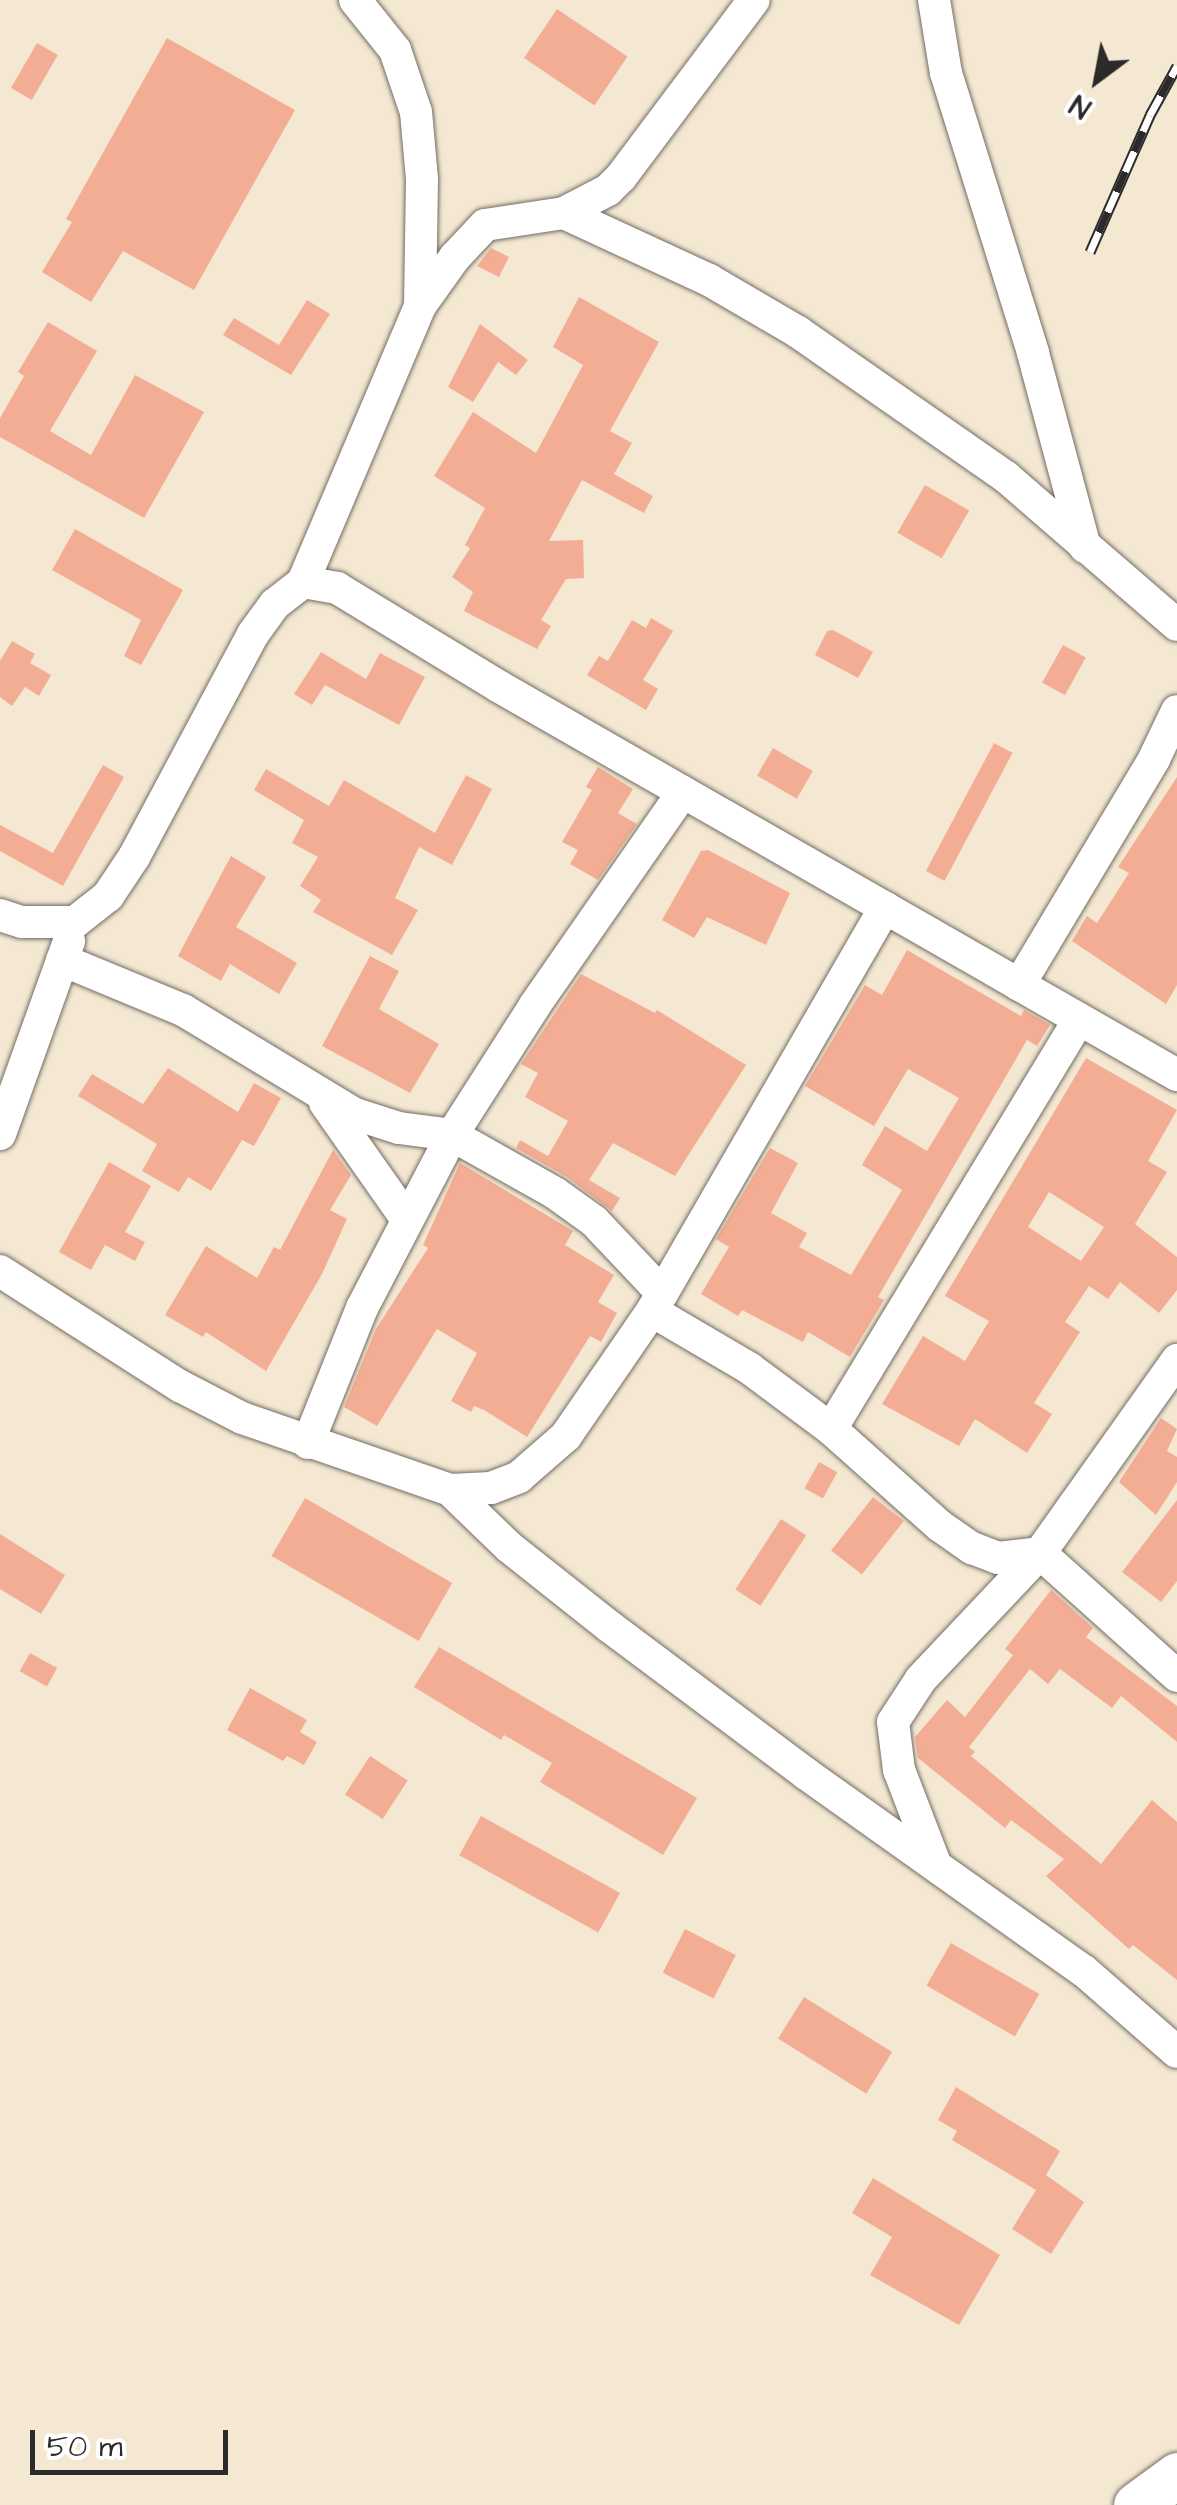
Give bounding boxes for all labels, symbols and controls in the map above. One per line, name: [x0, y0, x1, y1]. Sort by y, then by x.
north arrow: [1047, 30, 1147, 130]
text: N: [1063, 85, 1099, 127]
scale bar: [35, 2410, 232, 2472]
text: 50 m: [47, 2426, 123, 2468]

